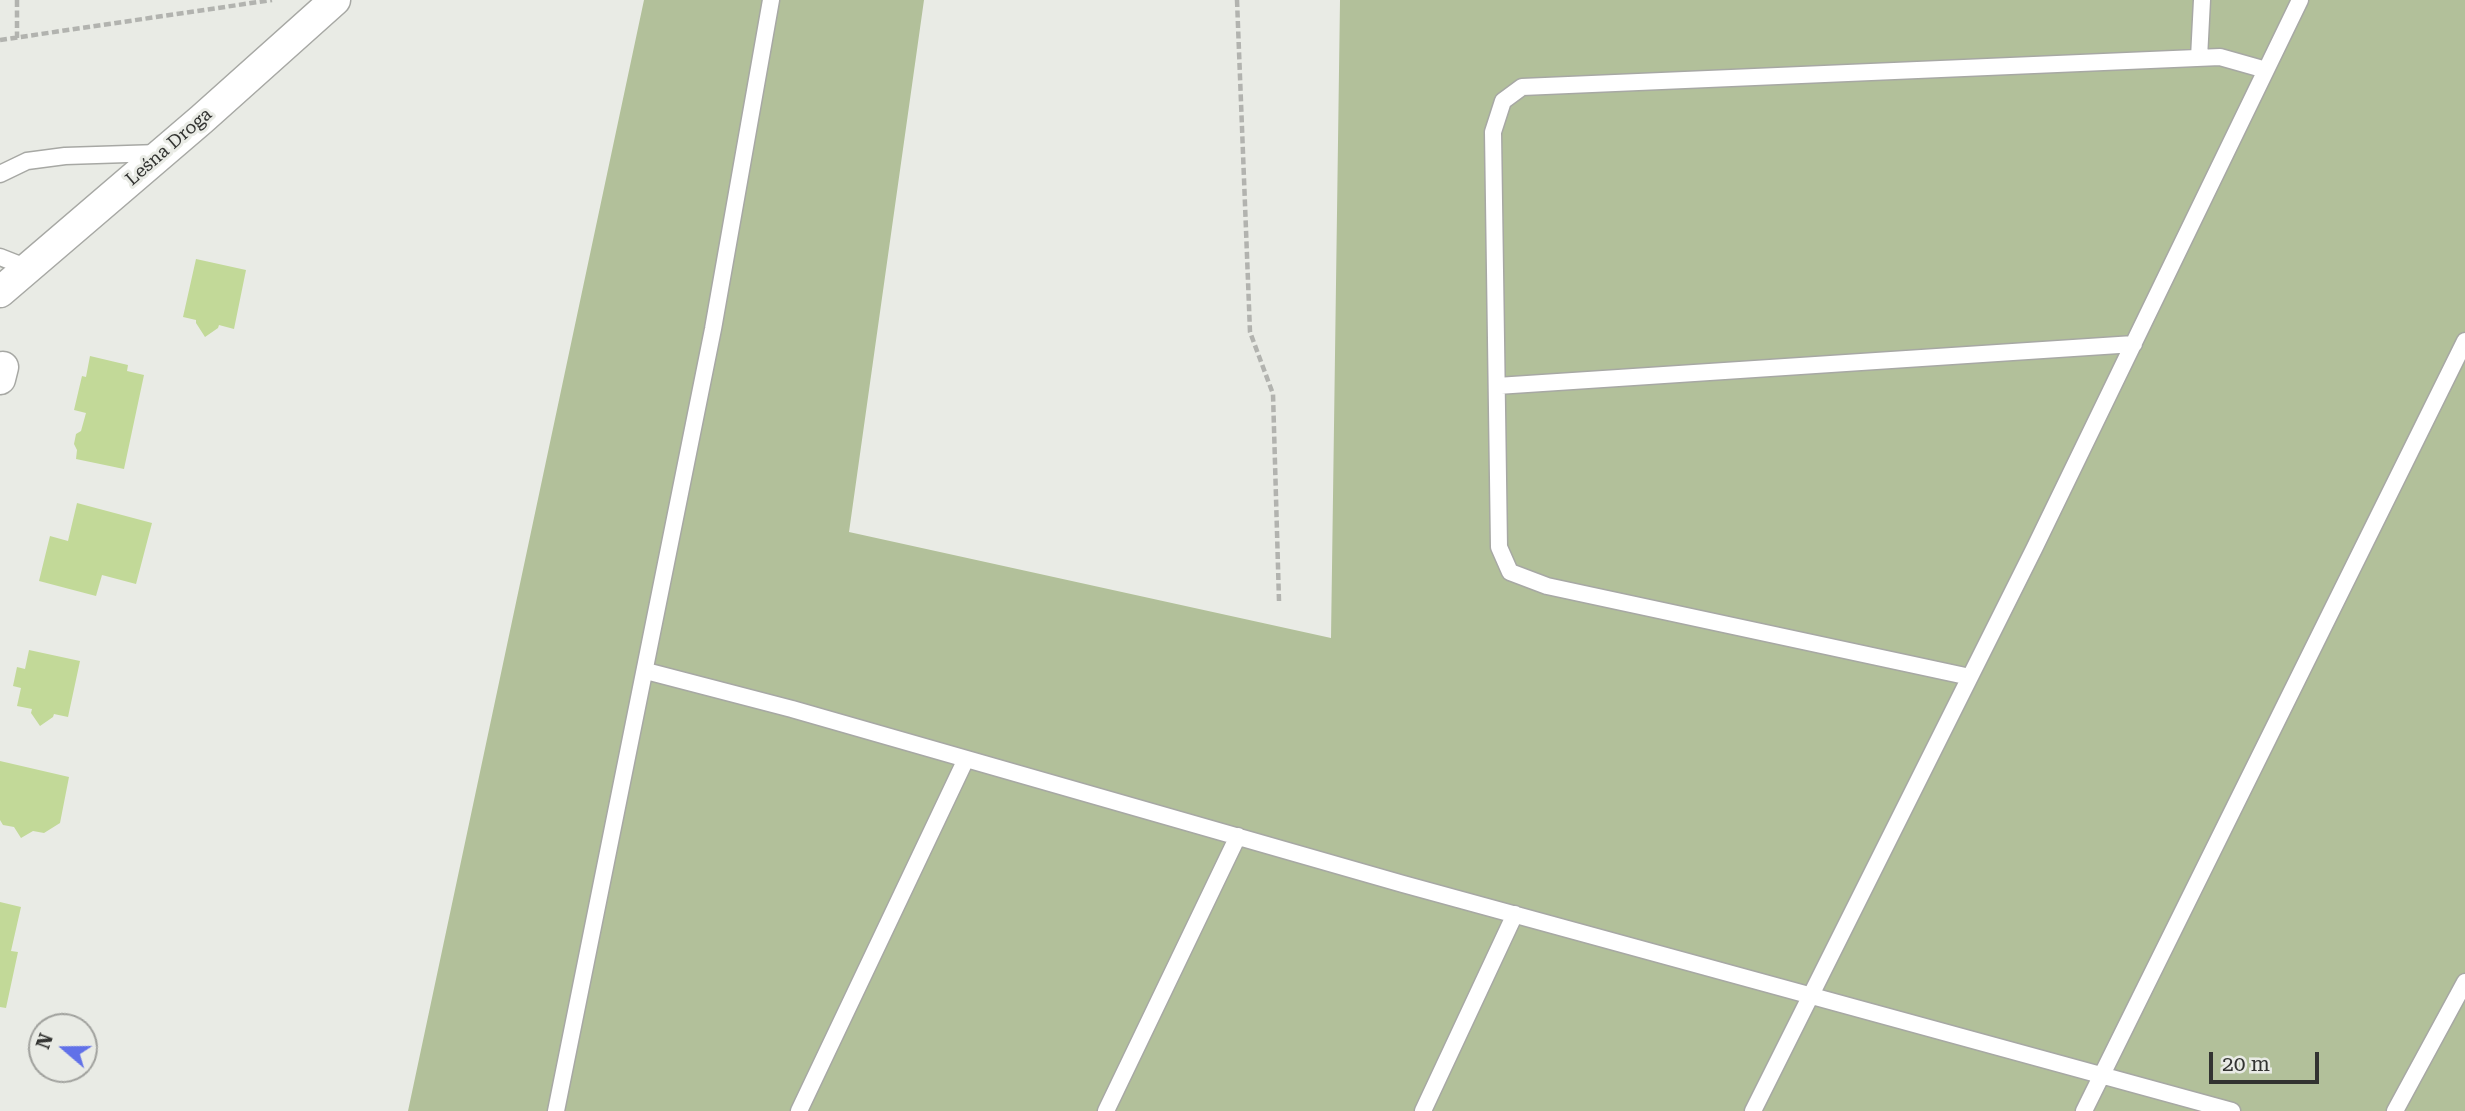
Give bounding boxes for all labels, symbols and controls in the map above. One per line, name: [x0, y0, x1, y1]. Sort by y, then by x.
street label: Leśna Droga: [121, 104, 217, 190]
north arrow: [28, 1013, 98, 1083]
text: N: [31, 1031, 58, 1052]
scale bar: [2213, 1038, 2323, 1082]
text: 20 m: [2222, 1052, 2270, 1076]

